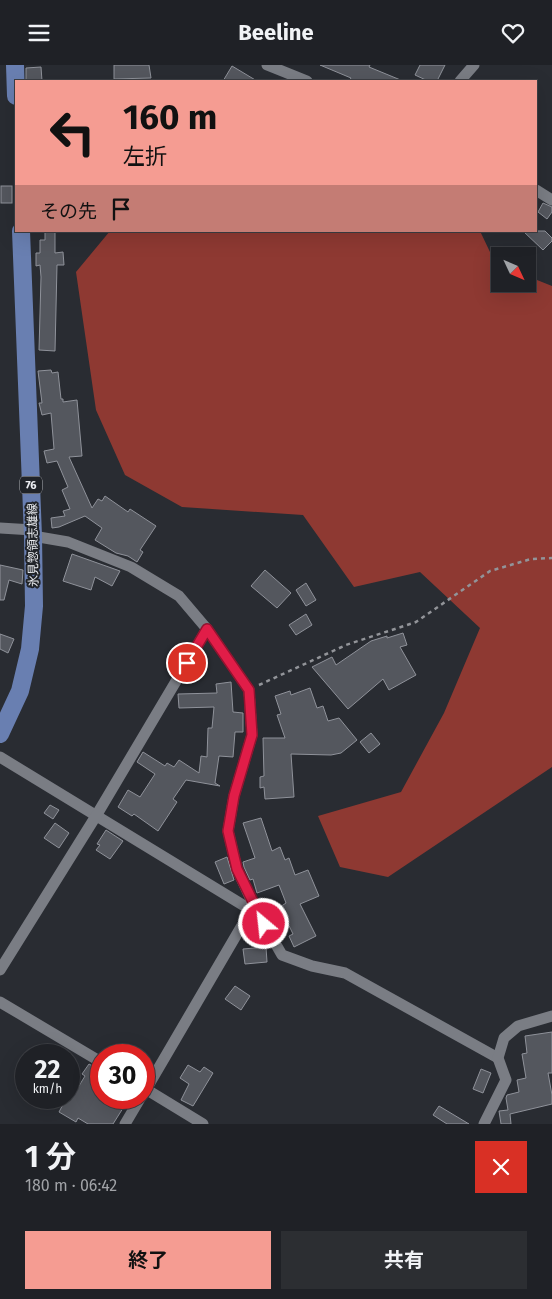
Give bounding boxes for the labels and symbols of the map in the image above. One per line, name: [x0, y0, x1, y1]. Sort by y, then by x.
north arrow: [491, 247, 536, 293]
road number: 76: [20, 477, 42, 493]
street label: 氷見惣領志雄線: [25, 503, 41, 587]
pin: [166, 642, 208, 684]
position arrow: [237, 897, 289, 949]
speed limit sign: 30: [90, 1044, 155, 1109]

